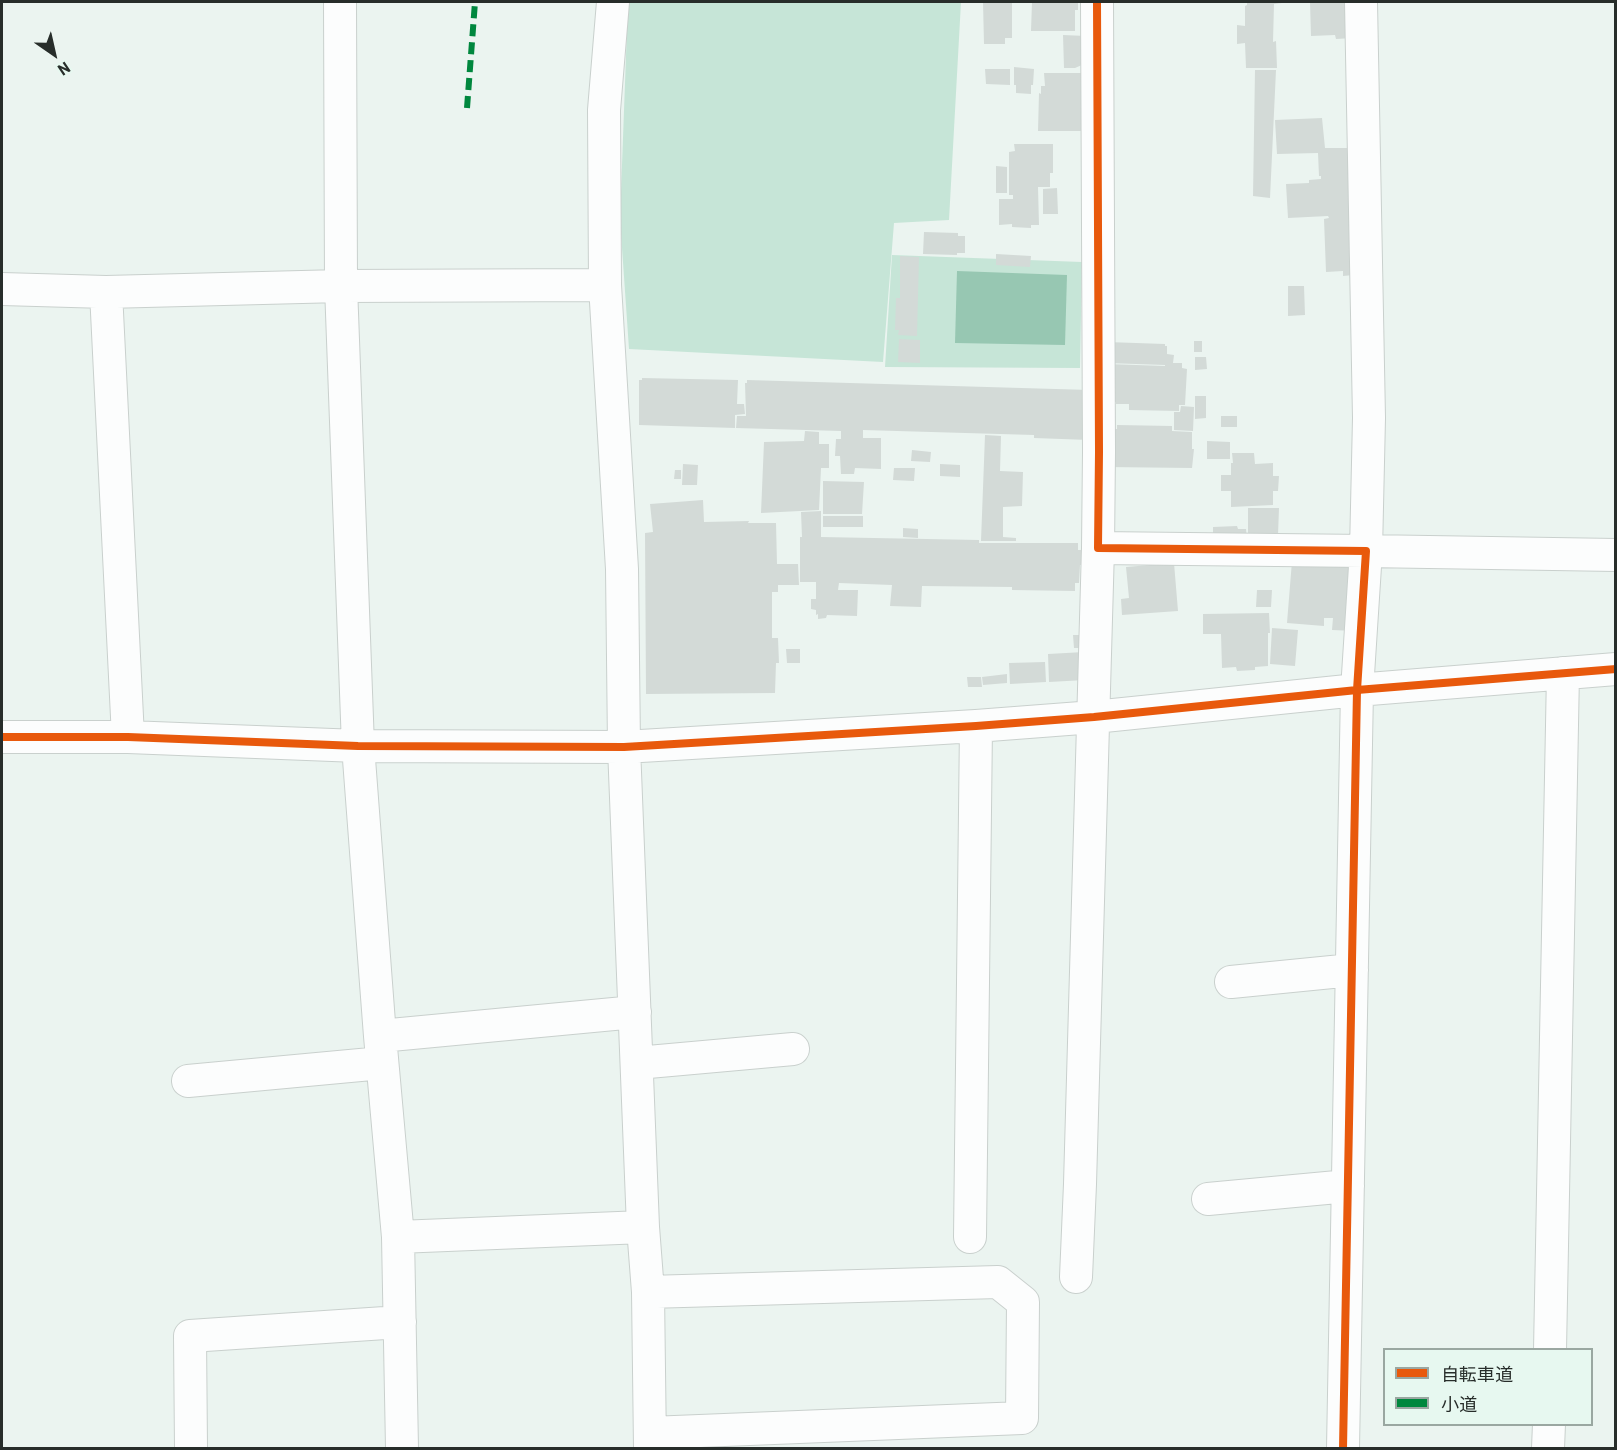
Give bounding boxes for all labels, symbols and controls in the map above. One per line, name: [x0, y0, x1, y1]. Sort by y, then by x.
north arrow: [24, 24, 84, 84]
text: N: [55, 58, 74, 80]
legend: [1383, 1348, 1593, 1426]
text: 自転車道: [1441, 1363, 1513, 1385]
text: 小道: [1441, 1393, 1477, 1415]

